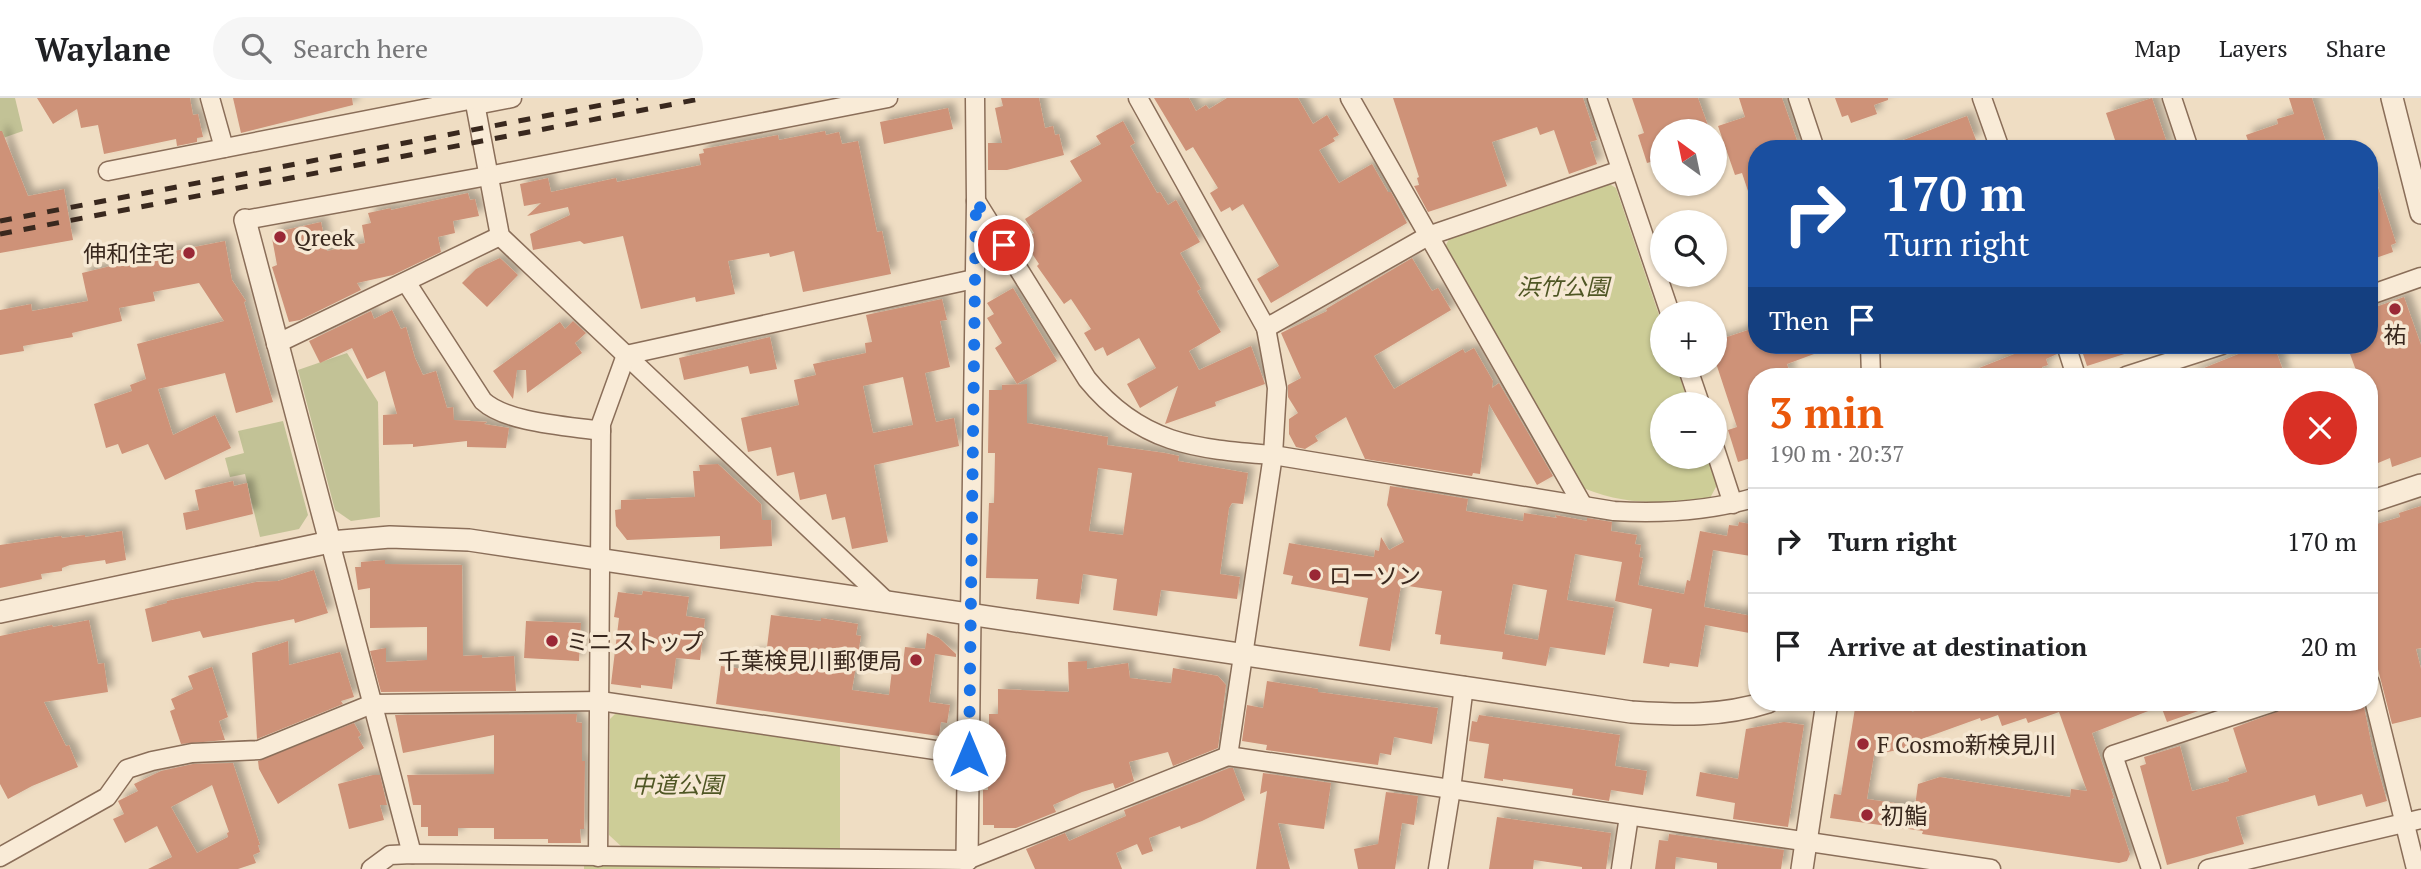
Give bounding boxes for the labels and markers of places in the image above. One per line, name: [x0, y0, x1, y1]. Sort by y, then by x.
pin: [974, 215, 1034, 275]
place label: Qreek: [294, 222, 355, 253]
marker: Qreek: [272, 229, 288, 245]
place label: 伸和住宅: [83, 238, 175, 269]
marker: 伸和住宅: [181, 245, 197, 261]
marker: 祐: [2387, 301, 2403, 317]
place label: 祐: [2384, 319, 2407, 350]
place label: ローソン: [1329, 560, 1421, 591]
marker: ローソン: [1307, 567, 1323, 583]
place label: ミニストップ: [566, 626, 704, 657]
marker: ミニストップ: [544, 633, 560, 649]
place label: 千葉検見川郵便局: [718, 645, 902, 676]
marker: 千葉検見川郵便局: [908, 652, 924, 668]
place label: F Cosmo新検見川: [1877, 729, 2057, 760]
marker: F Cosmo新検見川: [1855, 736, 1871, 752]
place label: 初鮨: [1881, 800, 1927, 831]
marker: 初鮨: [1859, 807, 1875, 823]

